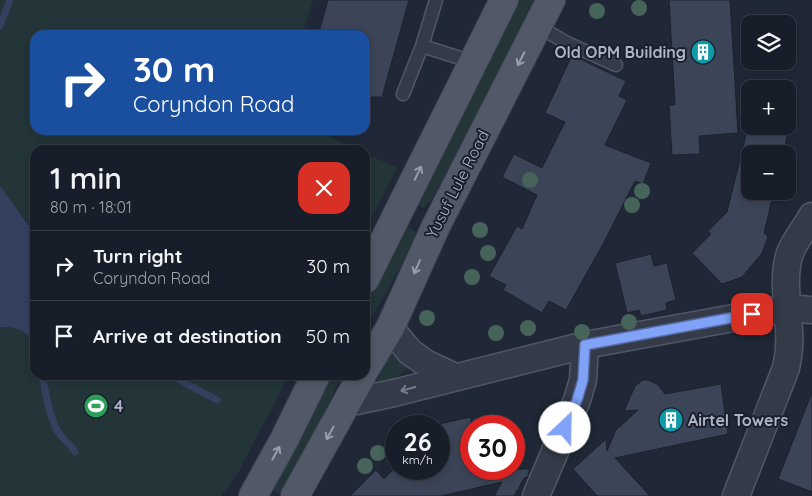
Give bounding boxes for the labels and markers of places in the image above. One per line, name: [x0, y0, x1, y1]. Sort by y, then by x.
building icon: Old OPM Building: [690, 39, 716, 65]
place label: Old OPM Building: [554, 42, 686, 62]
pin: [731, 293, 773, 335]
sports icon: 4: [83, 393, 109, 419]
place label: 4: [114, 396, 124, 416]
building icon: Airtel Towers: [658, 407, 684, 433]
place label: Airtel Towers: [688, 410, 788, 430]

